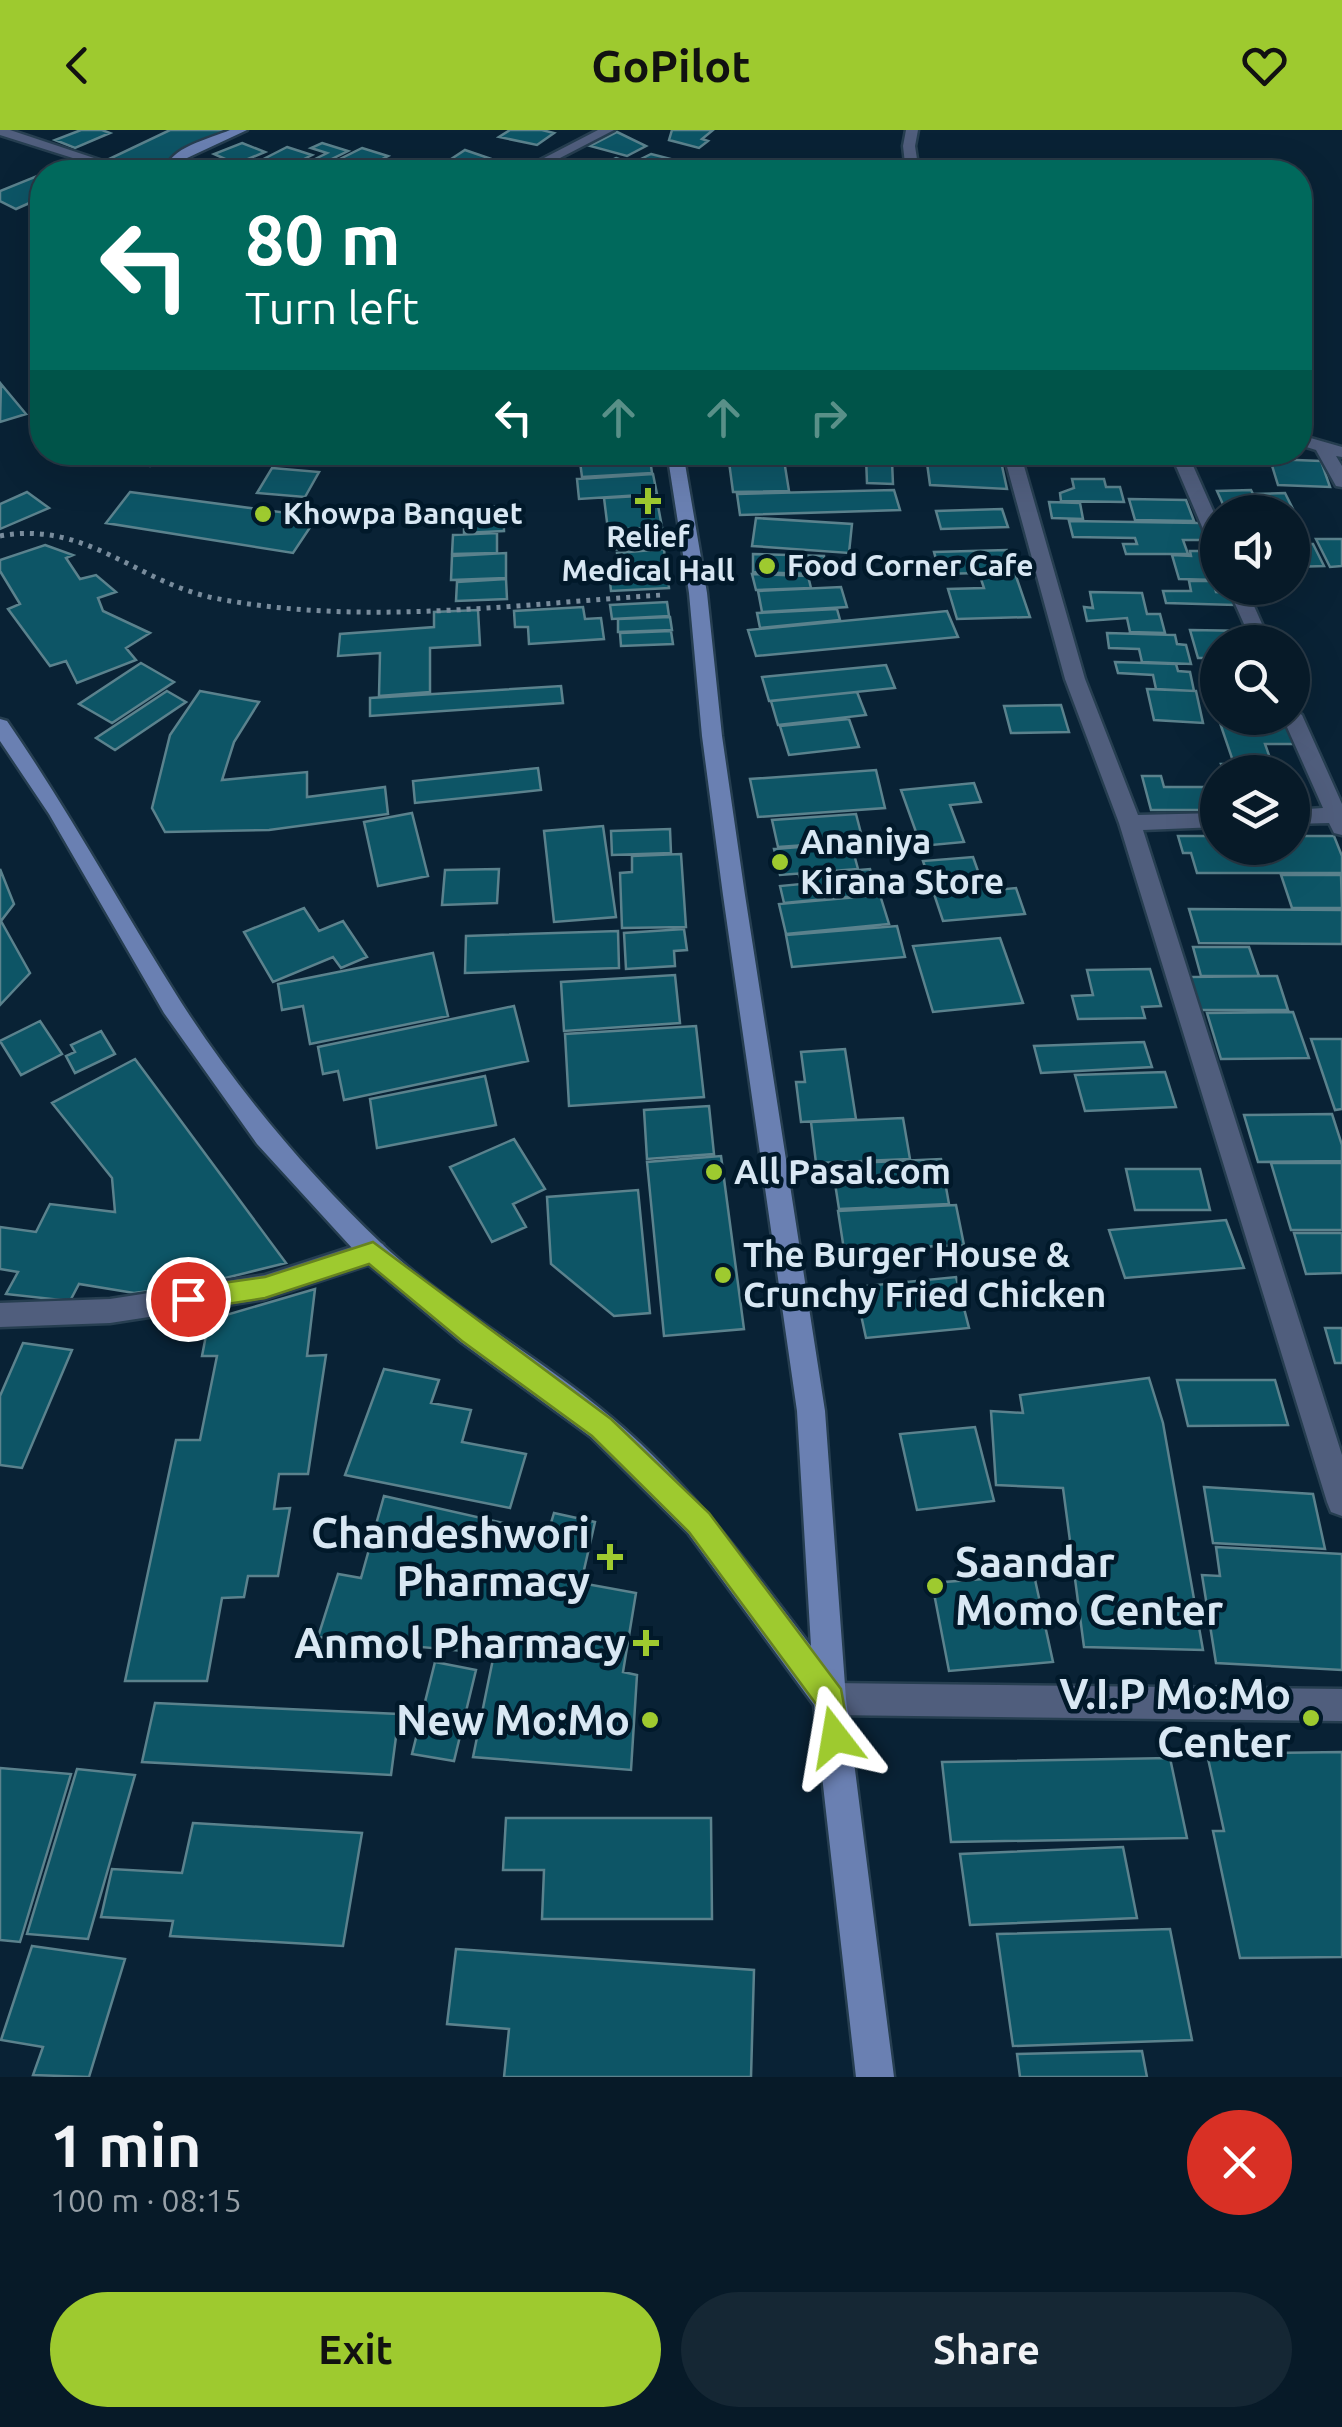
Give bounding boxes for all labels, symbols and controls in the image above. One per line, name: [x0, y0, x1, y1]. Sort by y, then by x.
icon: back: [50, 38, 105, 93]
icon: heart: [1237, 38, 1292, 93]
text: GoPilot: [591, 40, 751, 91]
icon: left: [80, 200, 210, 330]
text: 80 m: [245, 200, 401, 278]
text: Turn left: [245, 282, 419, 333]
icon: left: [486, 390, 541, 445]
icon: ahead: [591, 390, 646, 445]
icon: ahead: [696, 390, 751, 445]
icon: right: [801, 390, 856, 445]
marker: Relief Medical Hall: [635, 488, 661, 514]
map controls: [1200, 495, 1310, 865]
button: sound: [1200, 495, 1310, 605]
place label: Khowpa Banquet: [283, 496, 523, 530]
marker: Khowpa Banquet: [252, 503, 274, 525]
place label: Relief Medical Hall: [561, 519, 735, 587]
place label: Food Corner Cafe: [787, 548, 1034, 582]
marker: Food Corner Cafe: [756, 555, 778, 577]
button: search: [1200, 625, 1310, 735]
button: layers: [1200, 755, 1310, 865]
place label: Ananiya Kirana Store: [800, 821, 1004, 901]
marker: Ananiya Kirana Store: [769, 851, 791, 873]
place label: All Pasal.com: [734, 1151, 951, 1191]
marker: All Pasal.com: [703, 1161, 725, 1183]
place label: The Burger House & Crunchy Fried Chicken: [743, 1234, 1106, 1314]
pin: [146, 1257, 231, 1342]
marker: The Burger House & Crunchy Fried Chicken: [712, 1264, 734, 1286]
icon: arrive: [161, 1272, 216, 1327]
place label: Chandeshwori Pharmacy: [311, 1509, 590, 1604]
place label: Saandar Momo Center: [955, 1538, 1223, 1633]
marker: Chandeshwori Pharmacy: [599, 1546, 621, 1568]
marker: Saandar Momo Center: [924, 1575, 946, 1597]
place label: Anmol Pharmacy: [294, 1619, 626, 1666]
marker: Anmol Pharmacy: [635, 1632, 657, 1654]
place label: V.I.P Mo:Mo Center: [1059, 1670, 1291, 1765]
position arrow: [783, 1685, 887, 1789]
place label: New Mo:Mo: [396, 1696, 630, 1743]
marker: V.I.P Mo:Mo Center: [1300, 1707, 1322, 1729]
marker: New Mo:Mo: [639, 1709, 661, 1731]
button: close: [1187, 2110, 1292, 2215]
text: 1 min: [50, 2111, 202, 2178]
text: 100 m · 08:15: [50, 2182, 242, 2218]
button: Exit: [50, 2292, 661, 2407]
button: Share: [681, 2292, 1292, 2407]

